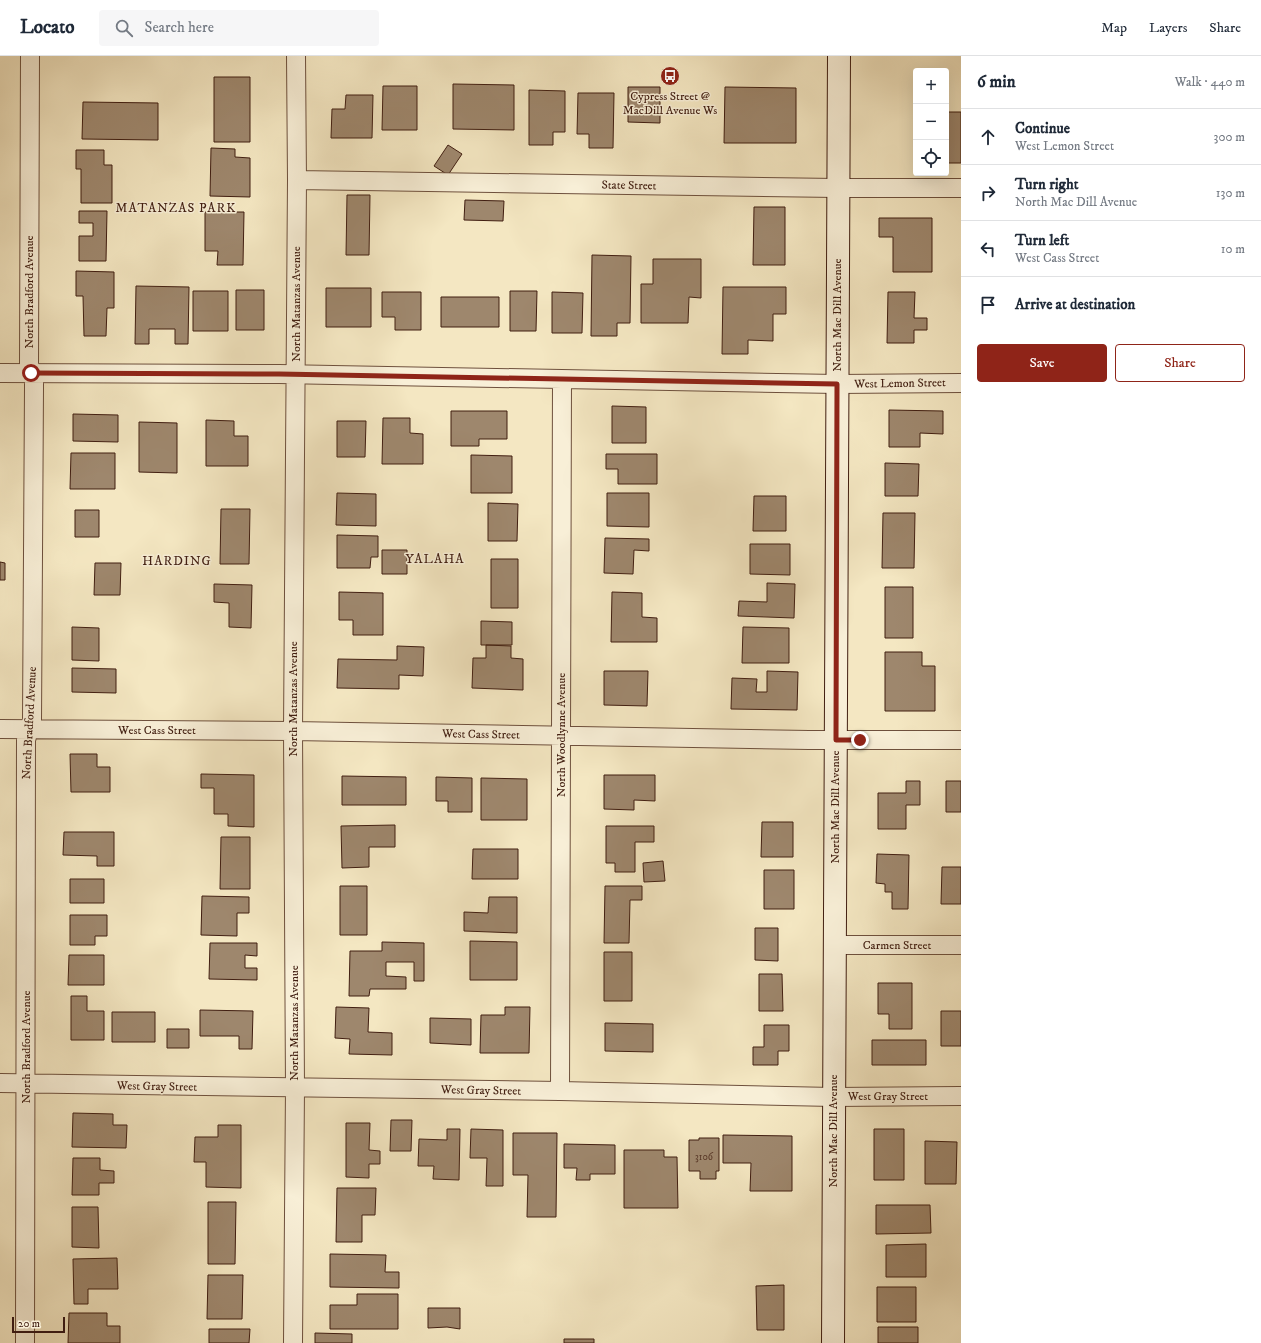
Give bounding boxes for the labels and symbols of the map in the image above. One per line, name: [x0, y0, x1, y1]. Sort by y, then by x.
bus stop icon: Cypress Street @ MacDill Avenue Ws: [659, 65, 681, 87]
place label: Cypress Street @ MacDill Avenue Ws: [623, 89, 717, 118]
street label: State Street: [601, 178, 657, 193]
district label: MATANZAS PARK: [116, 200, 236, 216]
street label: North Bradford Avenue: [22, 236, 37, 348]
street label: North Matanzas Avenue: [289, 246, 304, 362]
street label: North Mac Dill Avenue: [830, 259, 845, 371]
route start: [22, 364, 40, 382]
street label: West Lemon Street: [853, 375, 946, 392]
district label: YALAHA: [405, 551, 465, 567]
district label: HARDING: [142, 553, 212, 569]
street label: North Matanzas Avenue: [286, 641, 301, 757]
street label: North Bradford Avenue: [19, 666, 40, 780]
street label: North Woodlynne Avenue: [554, 673, 569, 797]
street label: West Cass Street: [117, 723, 196, 738]
street label: West Cass Street: [441, 726, 520, 743]
route end: [851, 731, 869, 749]
street label: North Mac Dill Avenue: [828, 751, 843, 863]
street label: Carmen Street: [863, 938, 932, 953]
street label: North Matanzas Avenue: [287, 965, 302, 1081]
street label: North Bradford Avenue: [19, 991, 34, 1103]
street label: North Mac Dill Avenue: [826, 1075, 841, 1187]
street label: West Gray Street: [116, 1078, 197, 1095]
street label: West Gray Street: [440, 1082, 521, 1099]
street label: West Gray Street: [847, 1089, 928, 1104]
house number: 3106: [695, 1151, 714, 1163]
scale bar: [12, 1315, 65, 1334]

